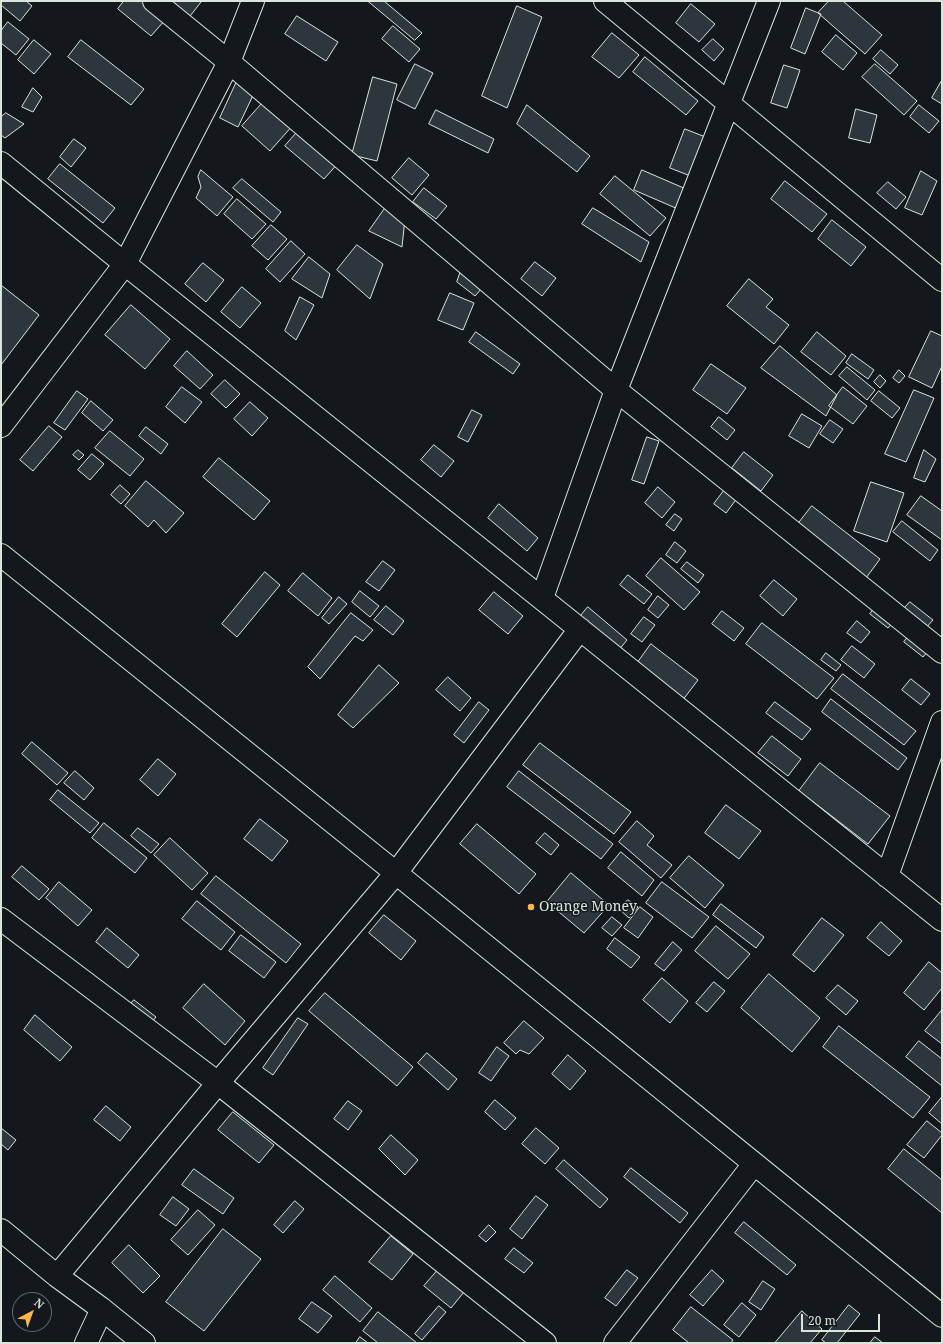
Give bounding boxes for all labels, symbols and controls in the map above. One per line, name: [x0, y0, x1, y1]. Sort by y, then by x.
place label: Orange Money: [539, 899, 637, 915]
marker: Orange Money: [526, 902, 536, 912]
north arrow: [12, 1292, 52, 1332]
text: N: [31, 1295, 48, 1312]
scale bar: [803, 1306, 882, 1332]
text: 20 m: [808, 1312, 836, 1329]

